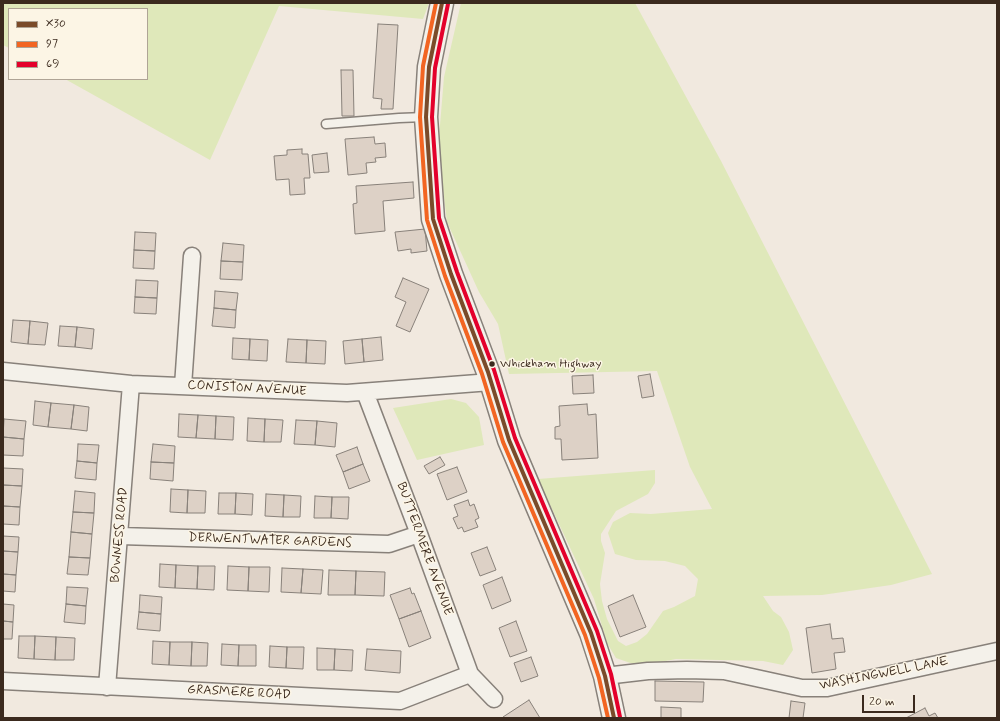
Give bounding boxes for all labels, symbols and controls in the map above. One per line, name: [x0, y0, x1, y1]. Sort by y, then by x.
legend: [8, 8, 148, 80]
text: X30: [46, 16, 66, 32]
text: 97: [46, 36, 58, 52]
text: 69: [46, 56, 59, 72]
place label: Whickham Highway: [500, 357, 601, 371]
marker: Whickham Highway: [487, 359, 497, 369]
street label: CONISTON AVENUE: [187, 378, 307, 400]
street label: BUTTERMERE AVENUE: [393, 480, 455, 618]
street label: BOWNESS ROAD: [108, 487, 132, 583]
street label: DERWENTWATER GARDENS: [188, 530, 352, 552]
street label: WASHINGWELL LANE: [818, 654, 950, 694]
street label: GRASMERE ROAD: [187, 682, 291, 704]
scale bar: [864, 687, 917, 713]
text: 20 m: [869, 694, 895, 710]

